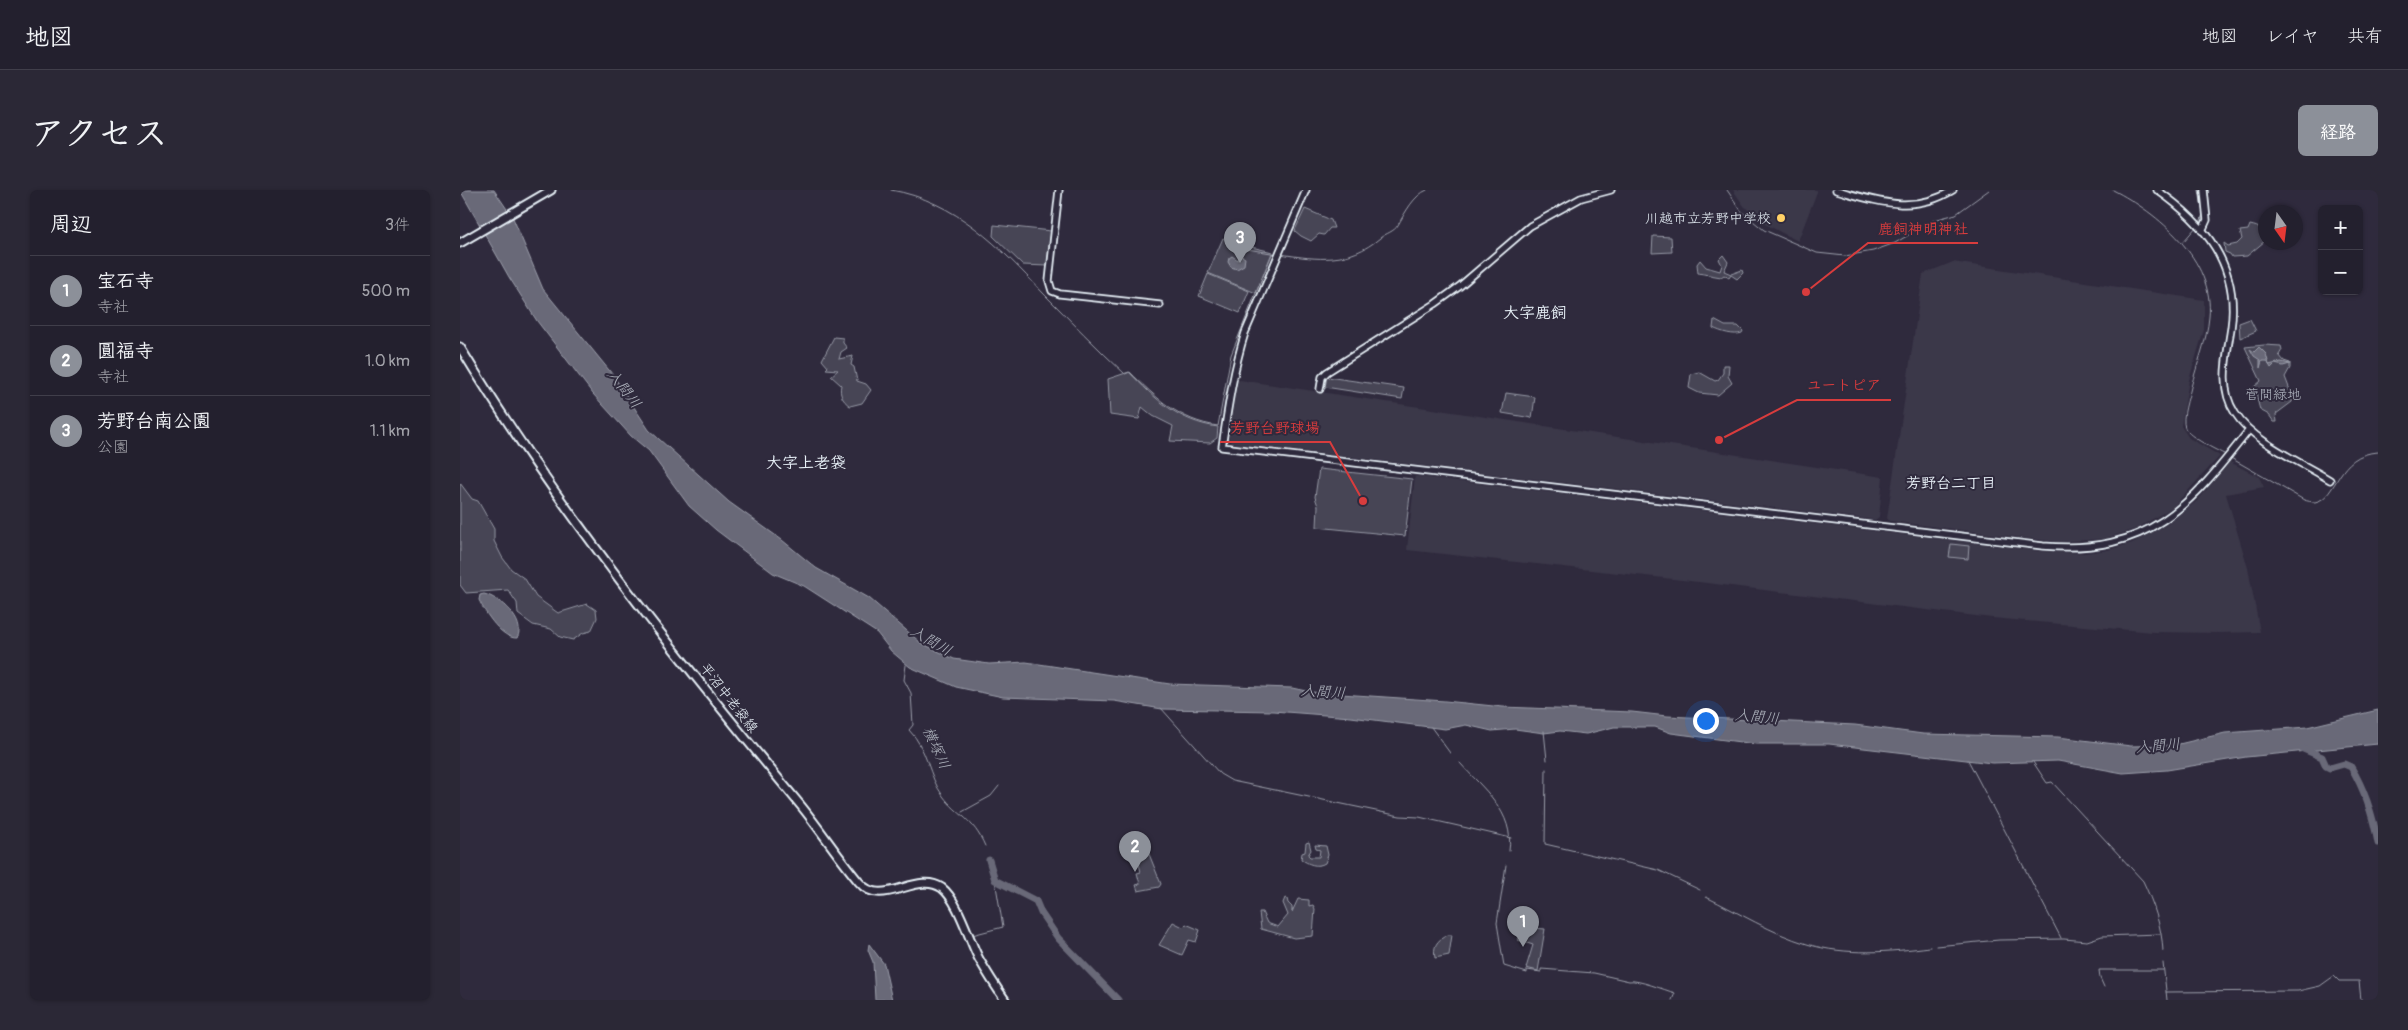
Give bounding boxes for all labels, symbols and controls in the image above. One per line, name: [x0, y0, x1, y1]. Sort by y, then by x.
text: 地図: [25, 23, 73, 52]
text: 地図: [2202, 25, 2238, 48]
text: レイヤ: [2266, 25, 2319, 48]
text: 共有: [2347, 25, 2383, 48]
button: 経路: [2298, 105, 2378, 156]
text: アクセス: [30, 112, 168, 156]
north arrow: [2258, 205, 2303, 250]
map controls: [2318, 205, 2363, 295]
button: +: [2318, 205, 2363, 250]
place label: 川越市立芳野中学校: [1645, 210, 1771, 227]
text: 周辺: [50, 211, 92, 238]
marker: 川越市立芳野中学校: [1775, 212, 1787, 224]
callout: 鹿飼神明神社: [1868, 213, 1978, 243]
text: 3件: [385, 215, 410, 235]
text: 鹿飼神明神社: [1878, 220, 1968, 239]
pin: 3: [1224, 222, 1256, 263]
button: −: [2318, 250, 2363, 295]
text: 宝石寺: [97, 269, 154, 293]
text: 1: [63, 281, 69, 301]
text: 500 m: [362, 281, 410, 301]
text: 寺社: [97, 297, 129, 317]
district label: 大字鹿飼: [1503, 303, 1567, 323]
text: 圓福寺: [97, 339, 154, 363]
text: 2: [62, 351, 70, 371]
text: 1.0 km: [365, 351, 410, 371]
water label: 入間川: [603, 365, 645, 413]
text: 寺社: [97, 367, 129, 387]
callout: ユートピア: [1797, 370, 1891, 400]
text: ユートピア: [1807, 376, 1881, 395]
park label: 菅間緑地: [2245, 386, 2301, 403]
text: 芳野台南公園: [97, 409, 211, 433]
callout: 芳野台野球場: [1220, 412, 1330, 442]
text: 芳野台野球場: [1230, 419, 1320, 438]
text: 3: [62, 421, 70, 441]
text: 1.1 km: [370, 421, 410, 441]
text: 公園: [97, 437, 129, 457]
district label: 大字上老袋: [766, 453, 846, 473]
district label: 芳野台二丁目: [1906, 474, 1996, 493]
water label: 入間川: [907, 622, 955, 660]
street label: 平沼中老袋線: [696, 660, 762, 736]
water label: 入間川: [1300, 681, 1346, 703]
water label: 入間川: [1734, 706, 1780, 728]
your location: [1693, 708, 1719, 734]
water label: 横塚川: [918, 724, 954, 772]
water label: 入間川: [2135, 735, 2181, 757]
pin: 2: [1119, 831, 1151, 872]
pin: 1: [1507, 906, 1539, 947]

